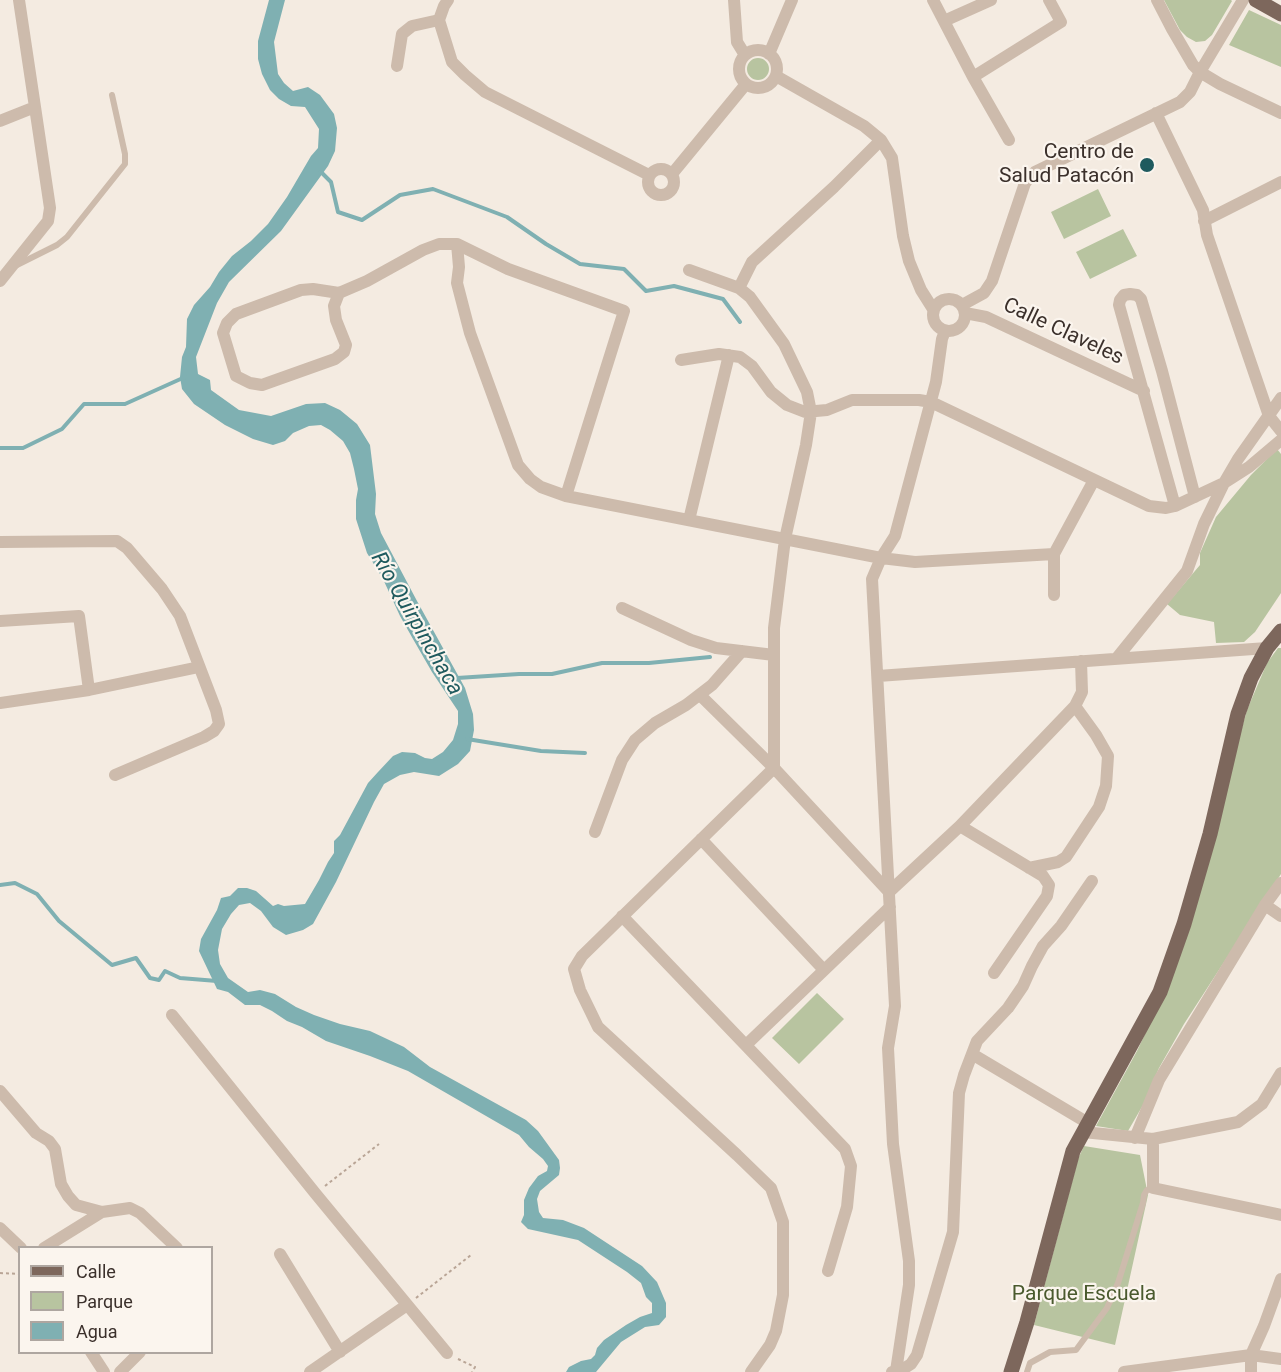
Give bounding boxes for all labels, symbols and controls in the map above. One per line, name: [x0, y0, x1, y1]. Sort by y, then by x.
place label: Centro de Salud Patacón: [999, 140, 1134, 190]
marker: Centro de Salud Patacón: [1138, 156, 1156, 174]
street label: Calle Claveles: [999, 293, 1127, 371]
water label: Río Quirpinchaca: [364, 548, 468, 700]
legend: [18, 1246, 213, 1354]
text: Calle: [76, 1261, 116, 1282]
park label: Parque Escuela: [1012, 1282, 1156, 1308]
text: Parque: [76, 1291, 133, 1312]
text: Agua: [76, 1321, 118, 1342]

